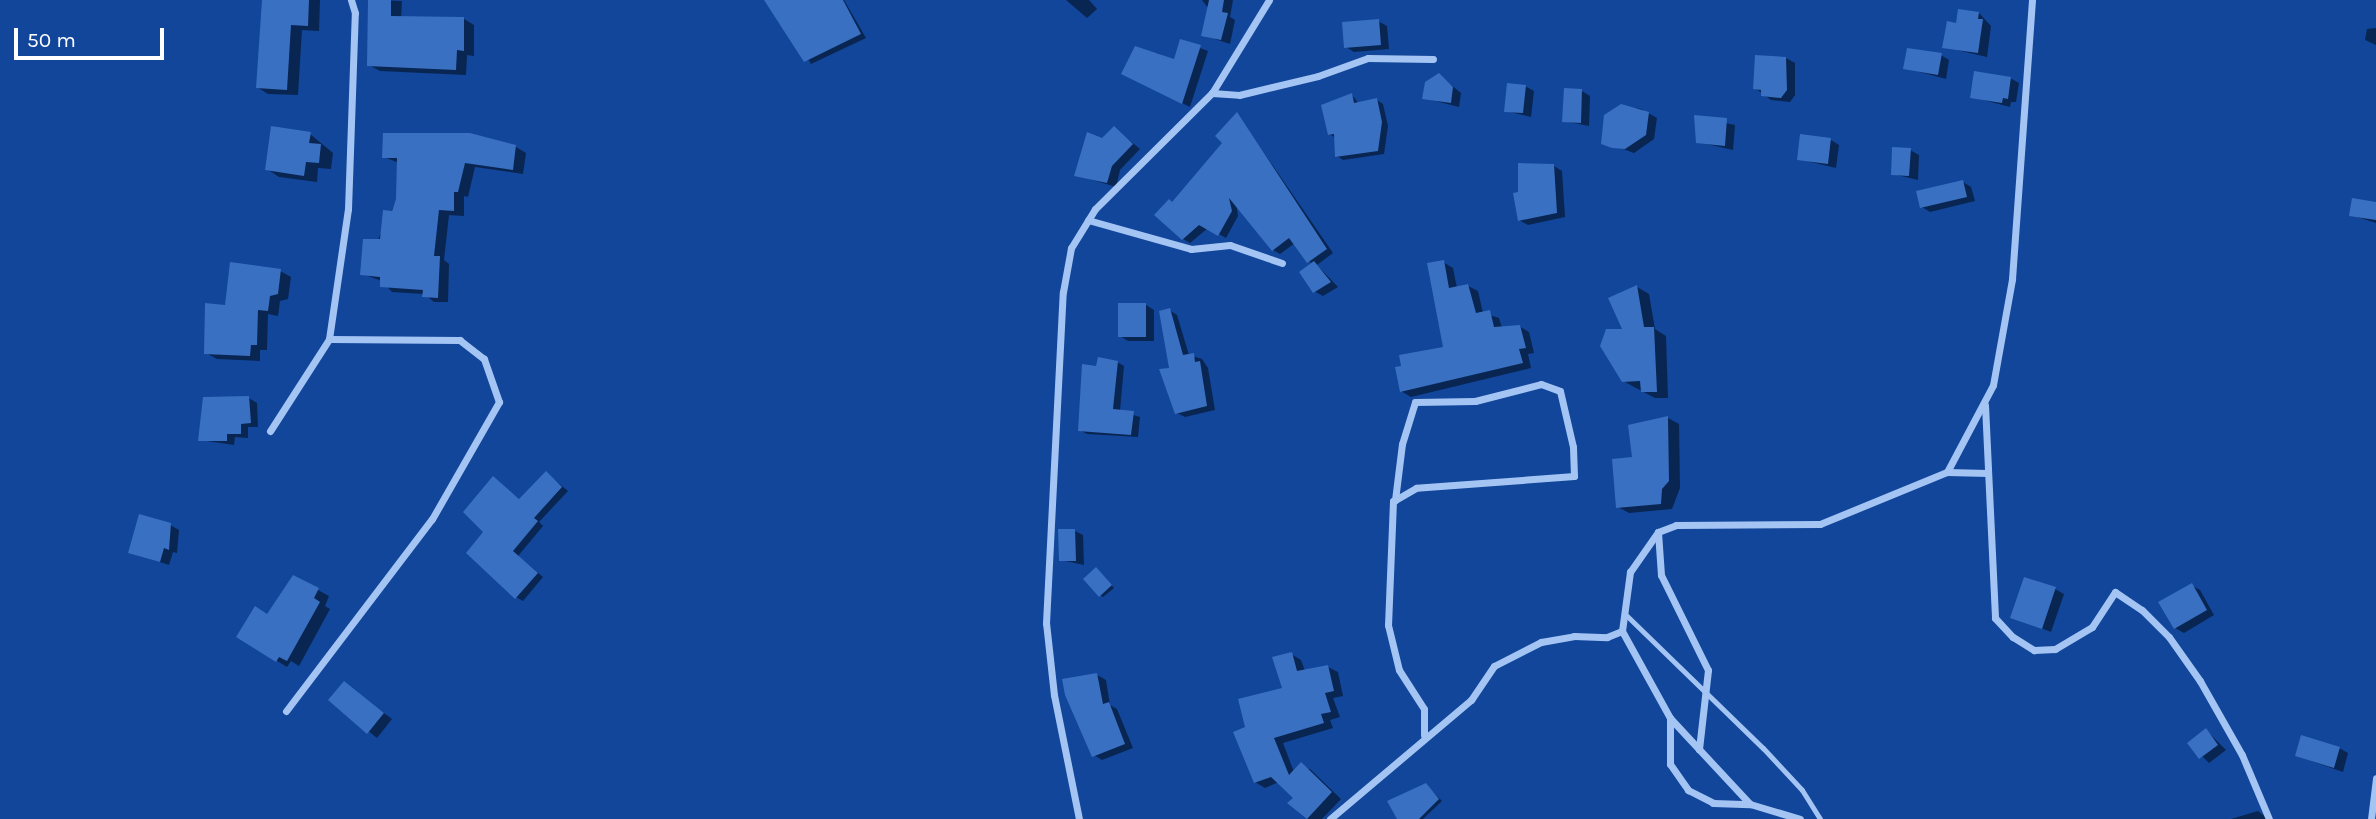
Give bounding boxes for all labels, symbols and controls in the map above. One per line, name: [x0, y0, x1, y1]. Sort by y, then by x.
scale bar: [18, 14, 168, 58]
text: 50 m: [27, 28, 76, 52]

